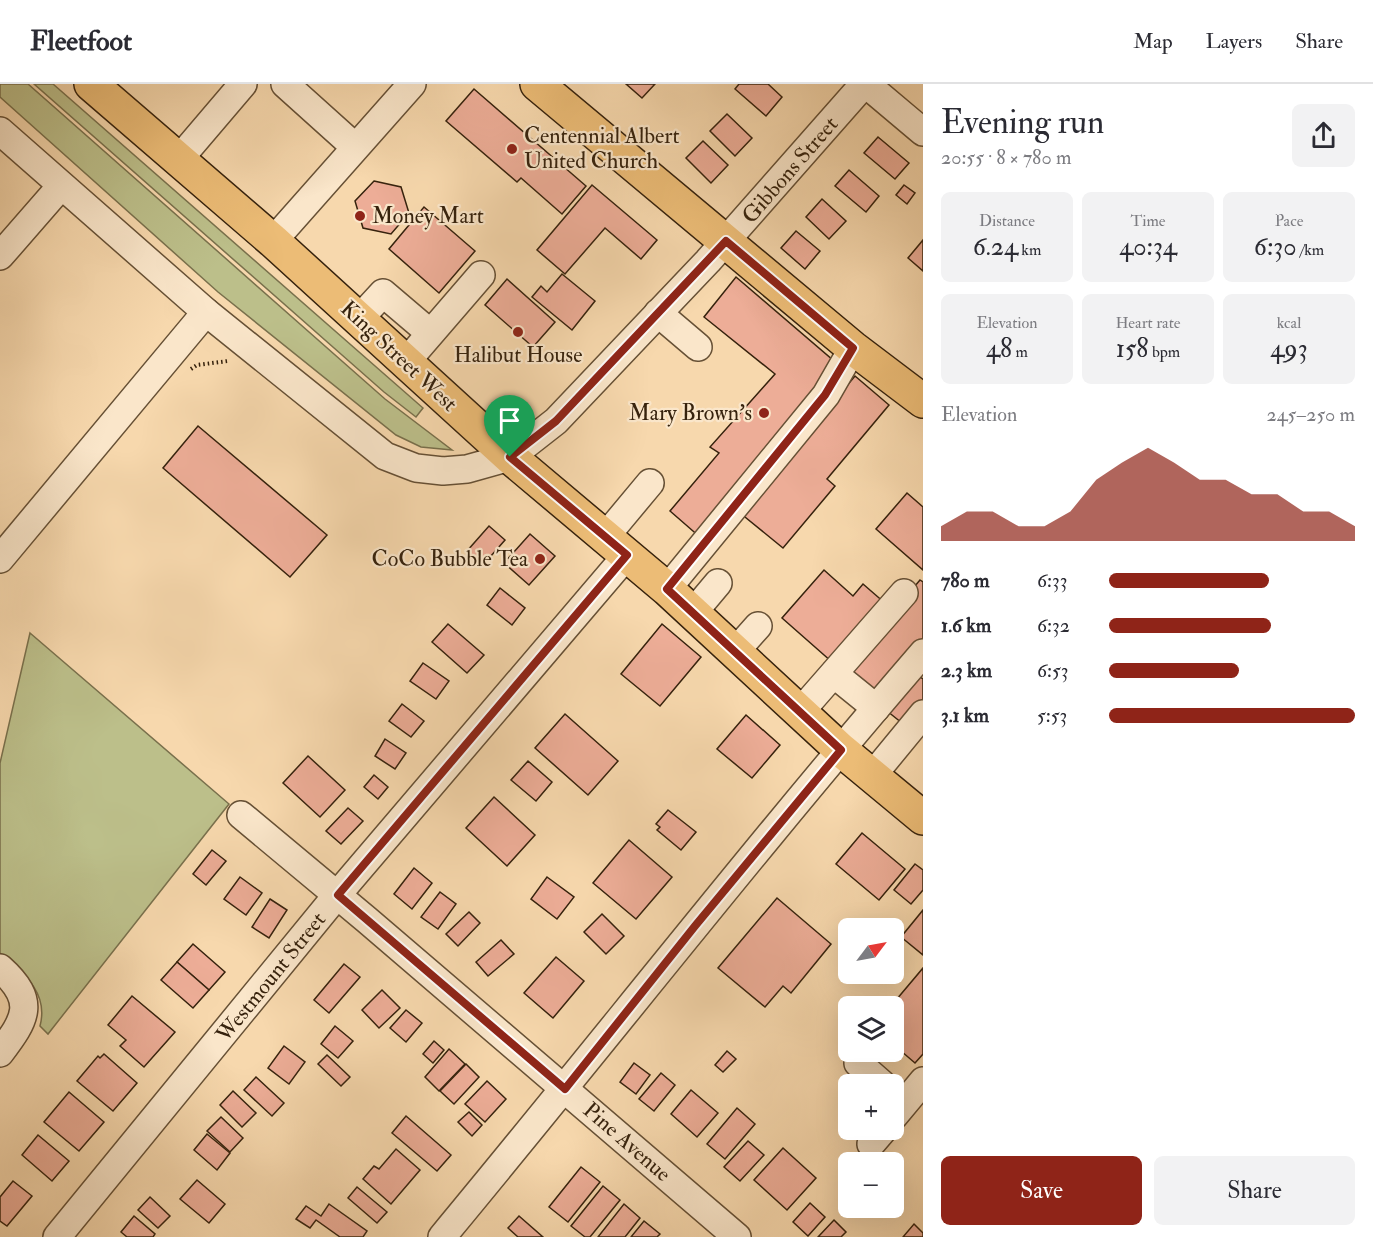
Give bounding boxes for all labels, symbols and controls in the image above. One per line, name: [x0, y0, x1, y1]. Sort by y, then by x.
text: Fleetfoot: [30, 24, 132, 59]
text: Map: [1133, 28, 1173, 55]
text: Layers: [1206, 28, 1262, 55]
text: Share: [1295, 28, 1343, 55]
text: Evening run: [941, 102, 1104, 143]
button: share: [1292, 104, 1355, 167]
street label: Gibbons Street: [736, 111, 844, 229]
place label: Centennial Albert United Church: [524, 122, 680, 175]
marker: Centennial Albert United Church: [505, 142, 519, 156]
text: 20:55 · 8 × 780 m: [941, 145, 1071, 170]
place label: Money Mart: [372, 202, 484, 230]
marker: Money Mart: [353, 209, 367, 223]
text: Distance: [979, 211, 1035, 231]
text: Time: [1131, 211, 1165, 231]
text: Pace: [1275, 211, 1303, 231]
text: 6.24: [973, 231, 1018, 263]
text: 40:34: [1119, 231, 1177, 263]
text: 6:30: [1254, 231, 1297, 263]
text: km: [1018, 240, 1041, 260]
text: /km: [1297, 240, 1324, 260]
street label: King Street West: [335, 295, 463, 417]
text: Elevation: [977, 313, 1037, 333]
text: Heart rate: [1115, 313, 1181, 333]
text: kcal: [1277, 313, 1301, 333]
marker: Halibut House: [511, 325, 525, 339]
text: 48: [986, 333, 1012, 365]
text: 158: [1116, 333, 1149, 365]
text: 493: [1270, 333, 1308, 365]
place label: Halibut House: [454, 341, 582, 369]
text: m: [1012, 342, 1028, 362]
text: bpm: [1149, 342, 1180, 362]
pin: [484, 395, 535, 457]
place label: Mary Brown's: [629, 399, 752, 427]
text: Elevation: [941, 402, 1017, 427]
text: 245–250 m: [1267, 402, 1355, 427]
icon: arrive: [493, 404, 526, 437]
marker: Mary Brown's: [757, 406, 771, 420]
place label: CoCo Bubble Tea: [372, 545, 529, 573]
marker: CoCo Bubble Tea: [533, 552, 547, 566]
text: 780 m: [941, 568, 990, 593]
text: 6:33: [1037, 568, 1067, 593]
text: 1.6 km: [941, 613, 991, 638]
text: 6:32: [1037, 613, 1070, 638]
text: 2.3 km: [941, 658, 992, 683]
text: 6:53: [1037, 658, 1069, 683]
text: 3.1 km: [941, 703, 989, 728]
text: 5:53: [1037, 703, 1067, 728]
street label: Westmount Street: [209, 906, 332, 1048]
north arrow: [838, 918, 904, 984]
map controls: [838, 918, 904, 1218]
button: layers: [838, 996, 904, 1062]
button: +: [838, 1074, 904, 1140]
street label: Pine Avenue: [577, 1096, 677, 1188]
button: −: [838, 1152, 904, 1218]
button: Save: [941, 1156, 1142, 1225]
button: Share: [1154, 1156, 1355, 1225]

